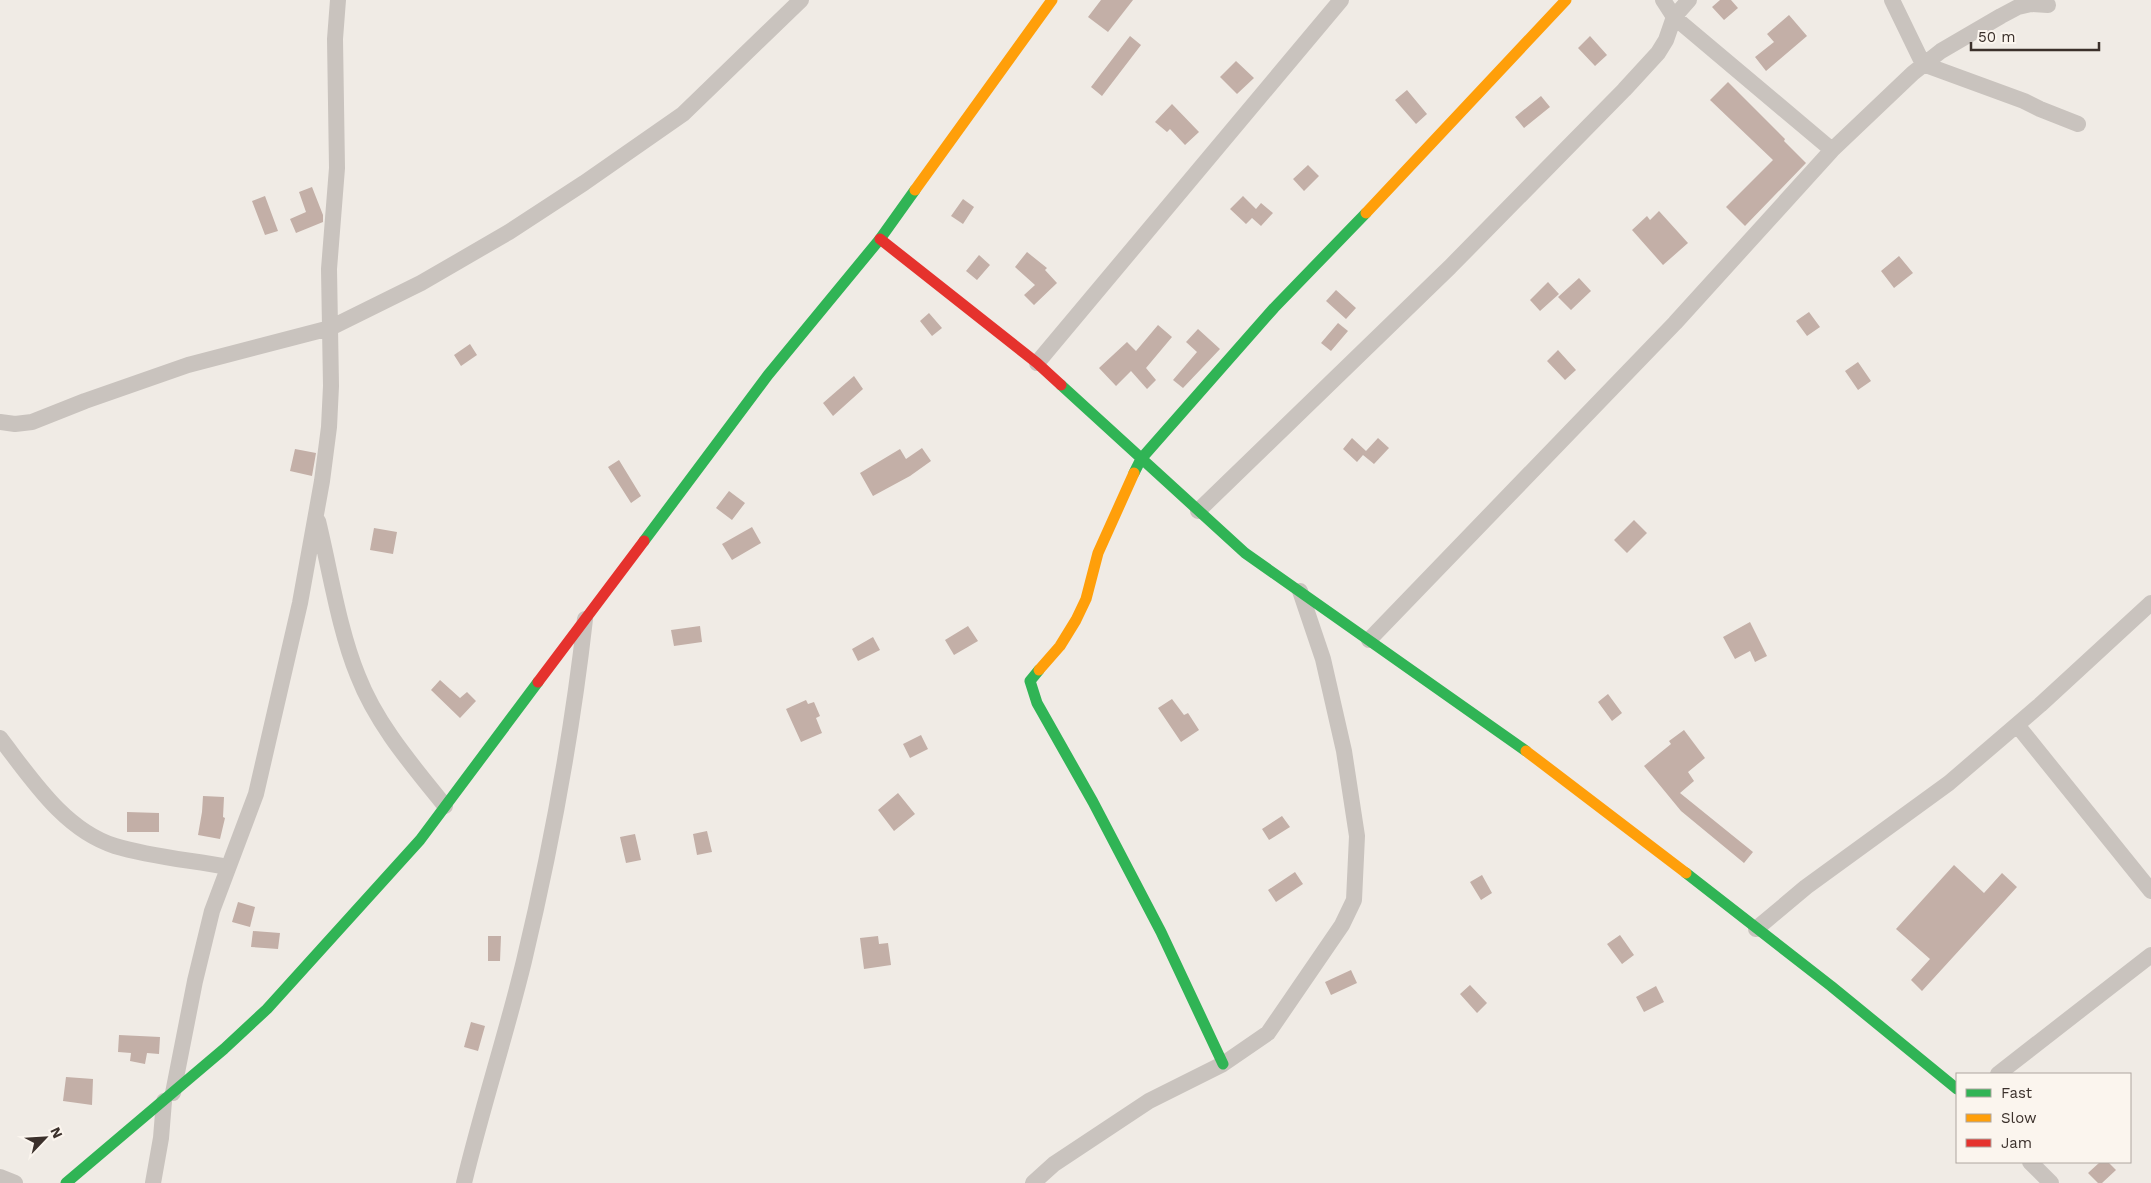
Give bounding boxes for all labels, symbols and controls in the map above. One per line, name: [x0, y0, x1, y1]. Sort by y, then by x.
scale bar: [1971, 20, 2098, 52]
text: 50 m: [1978, 28, 2015, 46]
legend: [1956, 1073, 2131, 1163]
text: Fast: [2001, 1084, 2033, 1102]
text: Slow: [2001, 1109, 2037, 1127]
north arrow: [20, 1113, 70, 1163]
text: N: [47, 1124, 66, 1141]
text: Jam: [2001, 1134, 2032, 1152]

